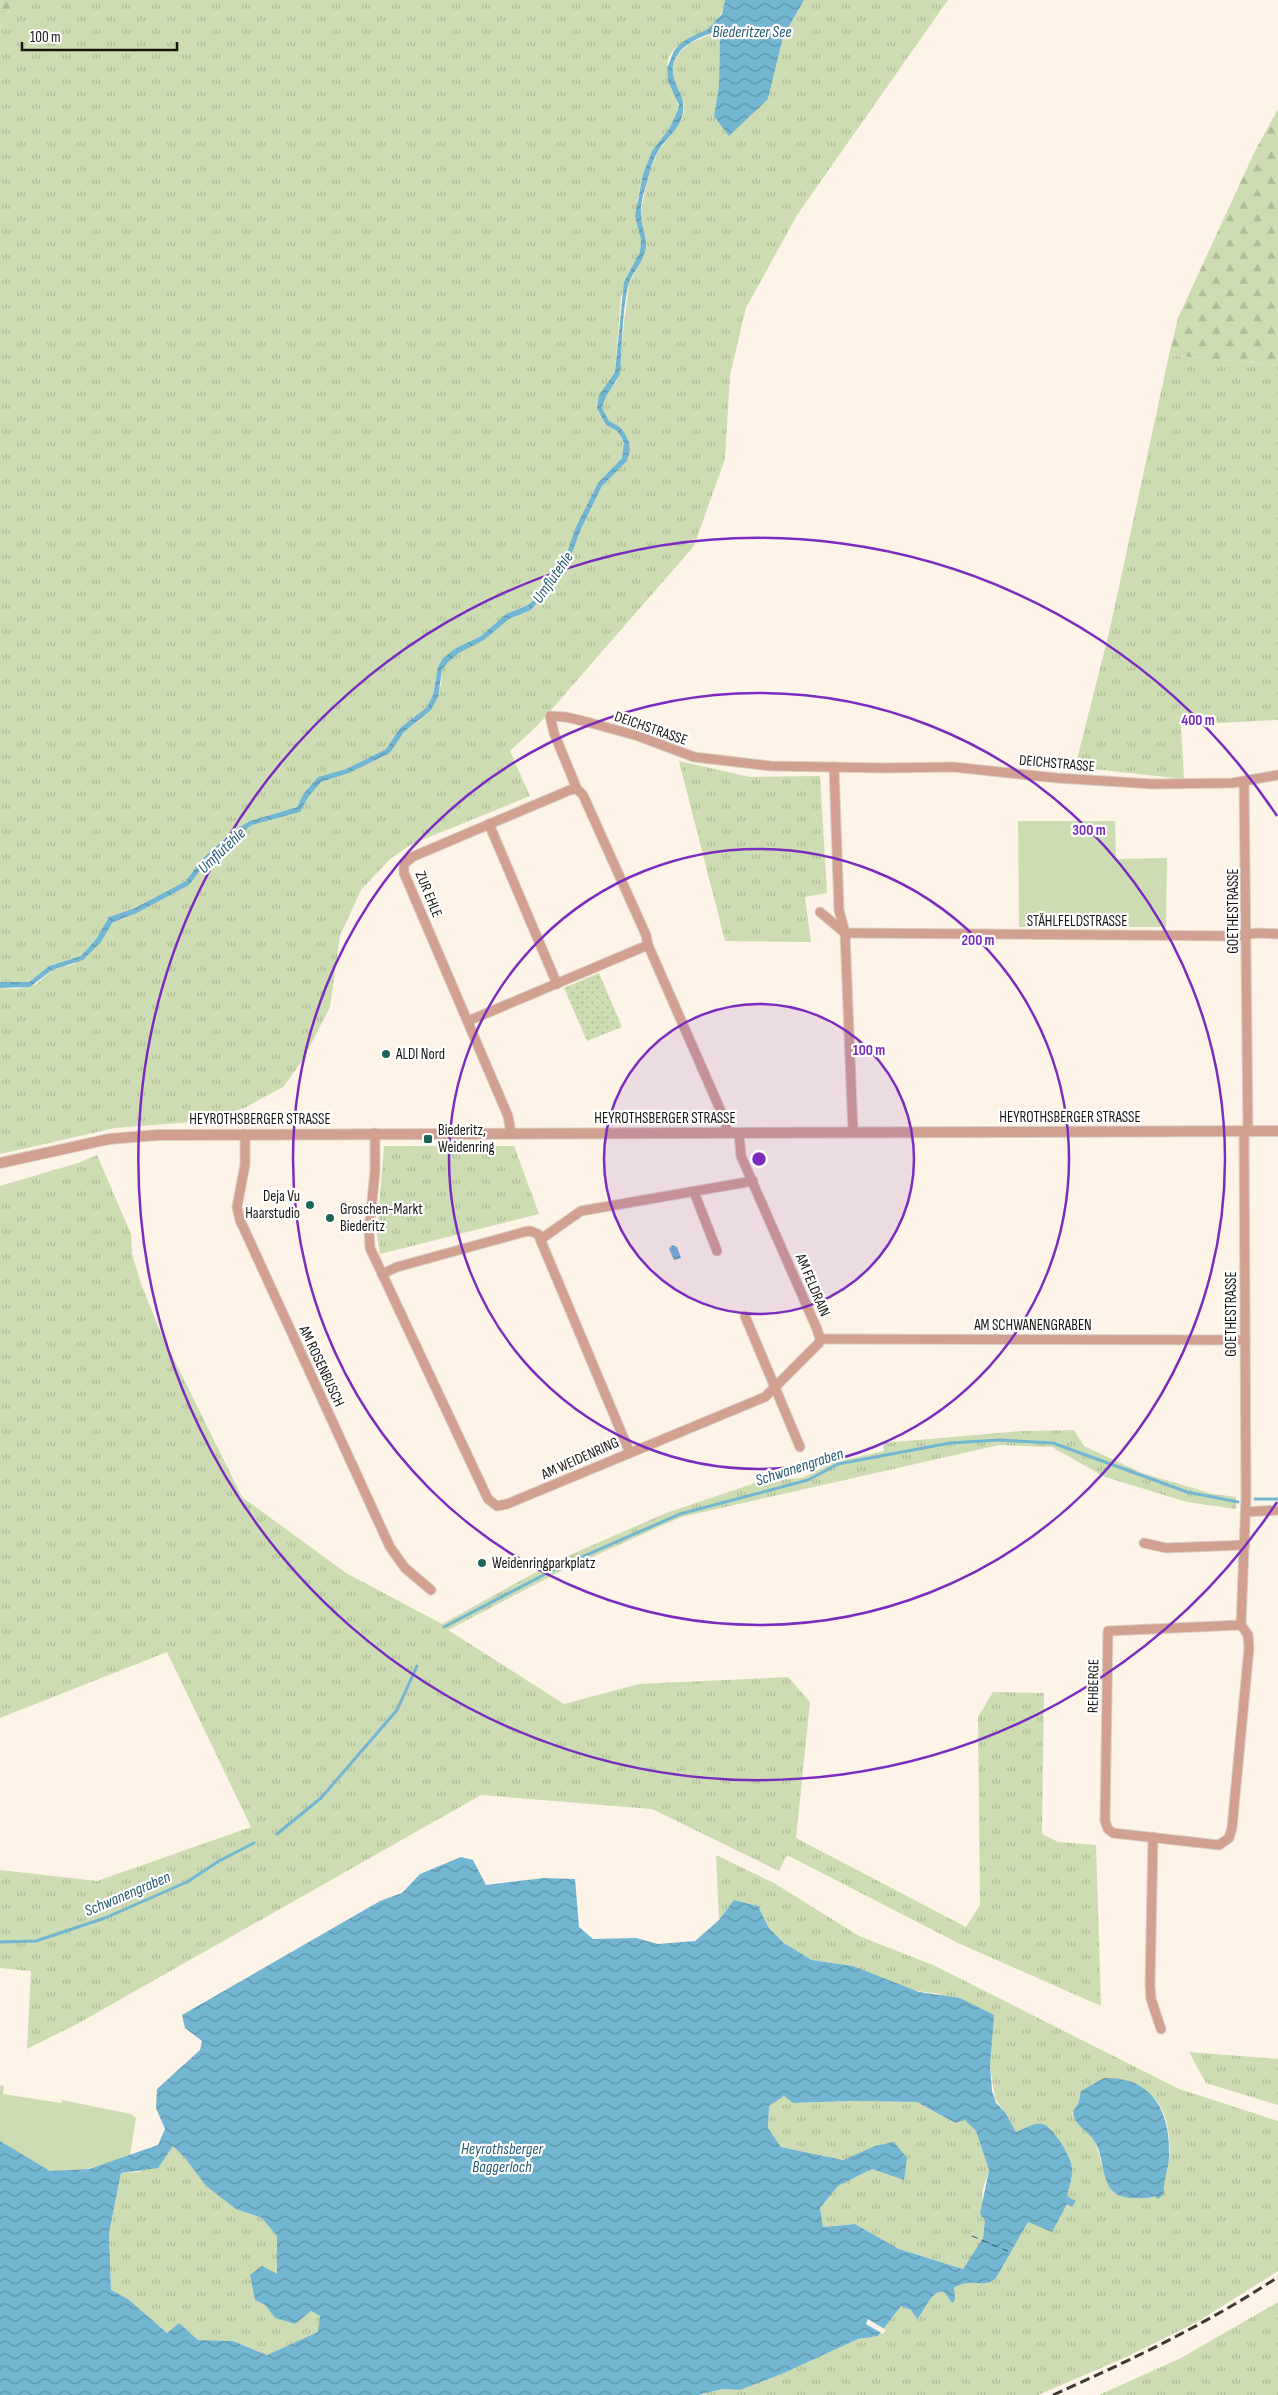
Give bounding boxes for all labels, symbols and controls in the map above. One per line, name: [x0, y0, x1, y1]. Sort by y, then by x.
scale bar: [22, 20, 178, 52]
water label: Biederitzer See: [712, 23, 792, 42]
text: 100 m: [30, 28, 61, 47]
water label: Umflutehle: [529, 549, 578, 607]
street label: DEICHSTRASSE: [612, 707, 690, 750]
text: 400 m: [1181, 711, 1215, 730]
street label: DEICHSTRASSE: [1018, 751, 1096, 776]
text: 300 m: [1072, 821, 1106, 840]
water label: Umflutehle: [194, 824, 250, 878]
street label: ZUR EHLE: [411, 868, 446, 920]
street label: GOETHESTRASSE: [1224, 868, 1243, 954]
street label: STÄHLFELDSTRASSE: [1027, 912, 1127, 931]
text: 200 m: [961, 931, 995, 950]
text: 100 m: [853, 1041, 885, 1060]
place label: ALDI Nord: [395, 1045, 445, 1064]
marker: ALDI Nord: [380, 1048, 392, 1060]
street label: HEYROTHSBERGER STRASSE: [999, 1108, 1141, 1127]
street label: HEYROTHSBERGER STRASSE: [594, 1109, 736, 1128]
street label: HEYROTHSBERGER STRASSE: [189, 1110, 331, 1129]
place label: Biederitz, Weidenring: [438, 1121, 495, 1157]
marker: Biederitz, Weidenring: [422, 1133, 434, 1145]
centre of rings: [750, 1150, 768, 1168]
place label: Deja Vu Haarstudio: [245, 1187, 300, 1223]
marker: Deja Vu Haarstudio: [304, 1199, 316, 1211]
place label: Groschen-Markt Biederitz: [340, 1200, 423, 1236]
marker: Groschen-Markt Biederitz: [324, 1212, 336, 1224]
street label: AM FELDRAIN: [790, 1250, 834, 1320]
street label: GOETHESTRASSE: [1222, 1271, 1241, 1357]
street label: AM SCHWANENGRABEN: [973, 1316, 1092, 1335]
street label: AM ROSENBUSCH: [294, 1322, 349, 1410]
street label: AM WEIDENRING: [537, 1433, 622, 1484]
water label: Schwanengraben: [753, 1444, 846, 1491]
place label: Weidenringparkplatz: [492, 1554, 596, 1573]
marker: Weidenringparkplatz: [476, 1557, 488, 1569]
street label: REHBERGE: [1084, 1659, 1103, 1713]
water label: Schwanengraben: [82, 1868, 174, 1921]
water label: Heyrothsberger Baggerloch: [461, 2140, 544, 2177]

